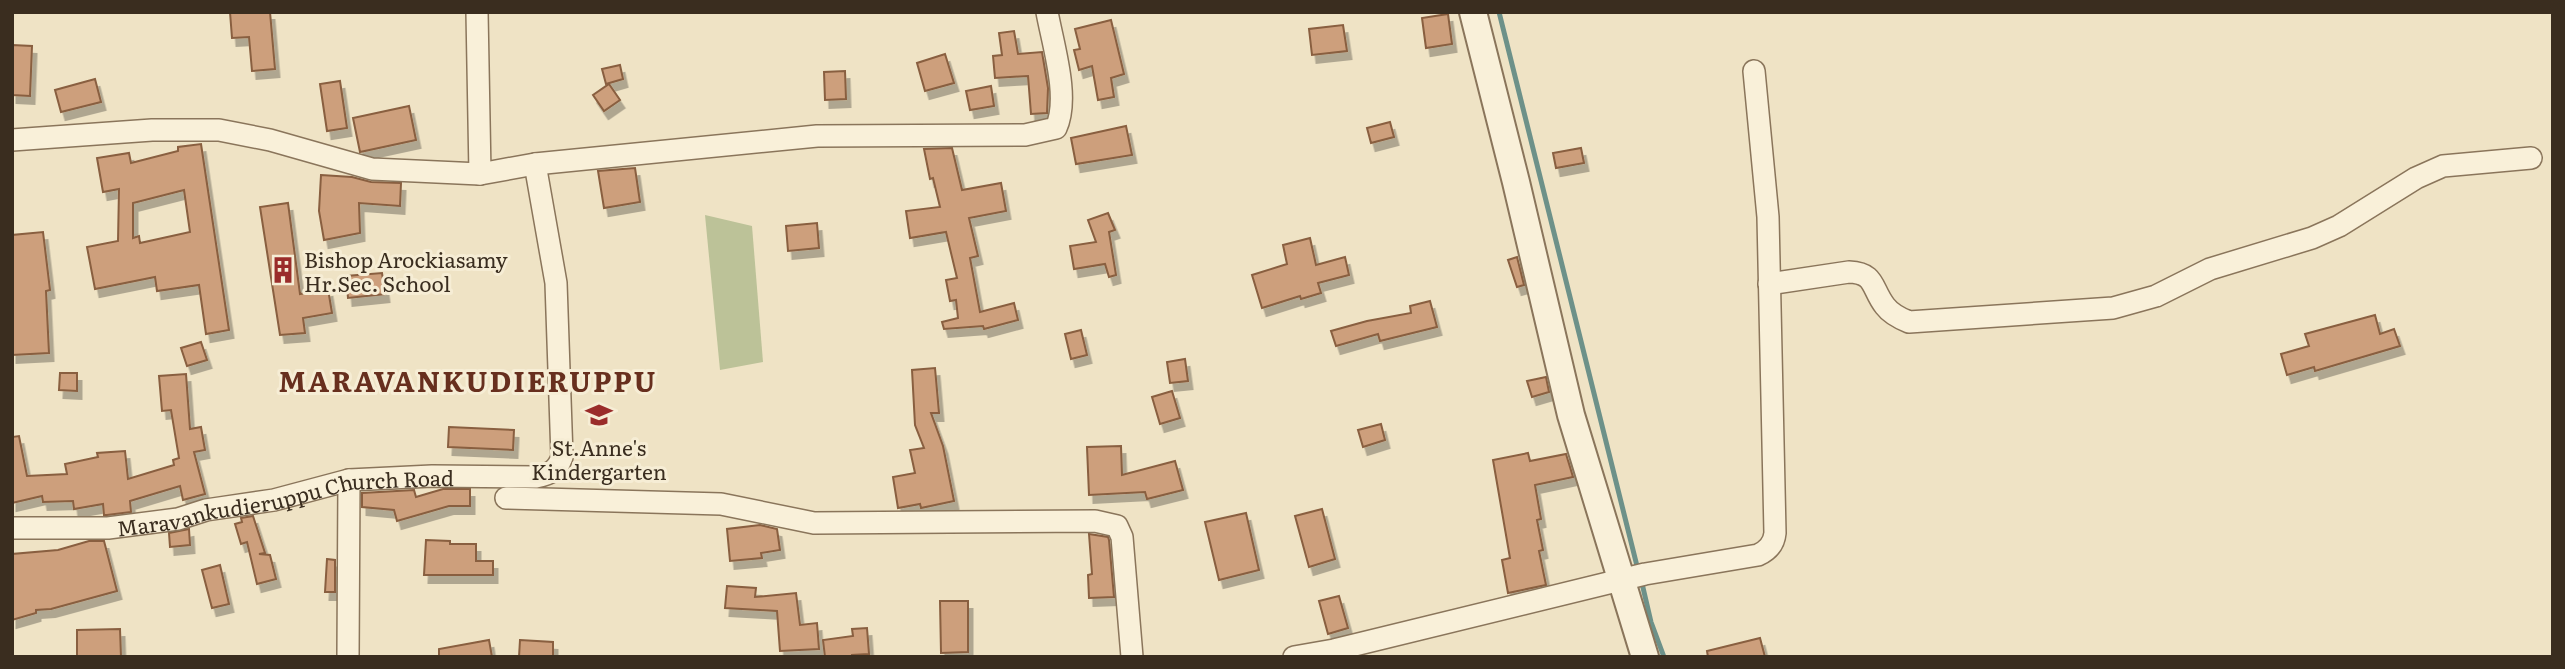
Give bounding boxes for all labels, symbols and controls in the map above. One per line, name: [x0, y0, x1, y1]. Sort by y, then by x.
place label: Bishop Arockiasamy Hr.Sec. School: [304, 243, 508, 298]
building icon: Bishop Arockiasamy Hr.Sec. School: [268, 255, 298, 285]
district label: MARAVANKUDIERUPPU: [278, 359, 658, 401]
school or university icon: St.Anne's Kindergarten: [584, 400, 614, 430]
place label: St.Anne's Kindergarten: [531, 431, 667, 486]
street label: Maravankudieruppu Church Road: [115, 460, 454, 542]

